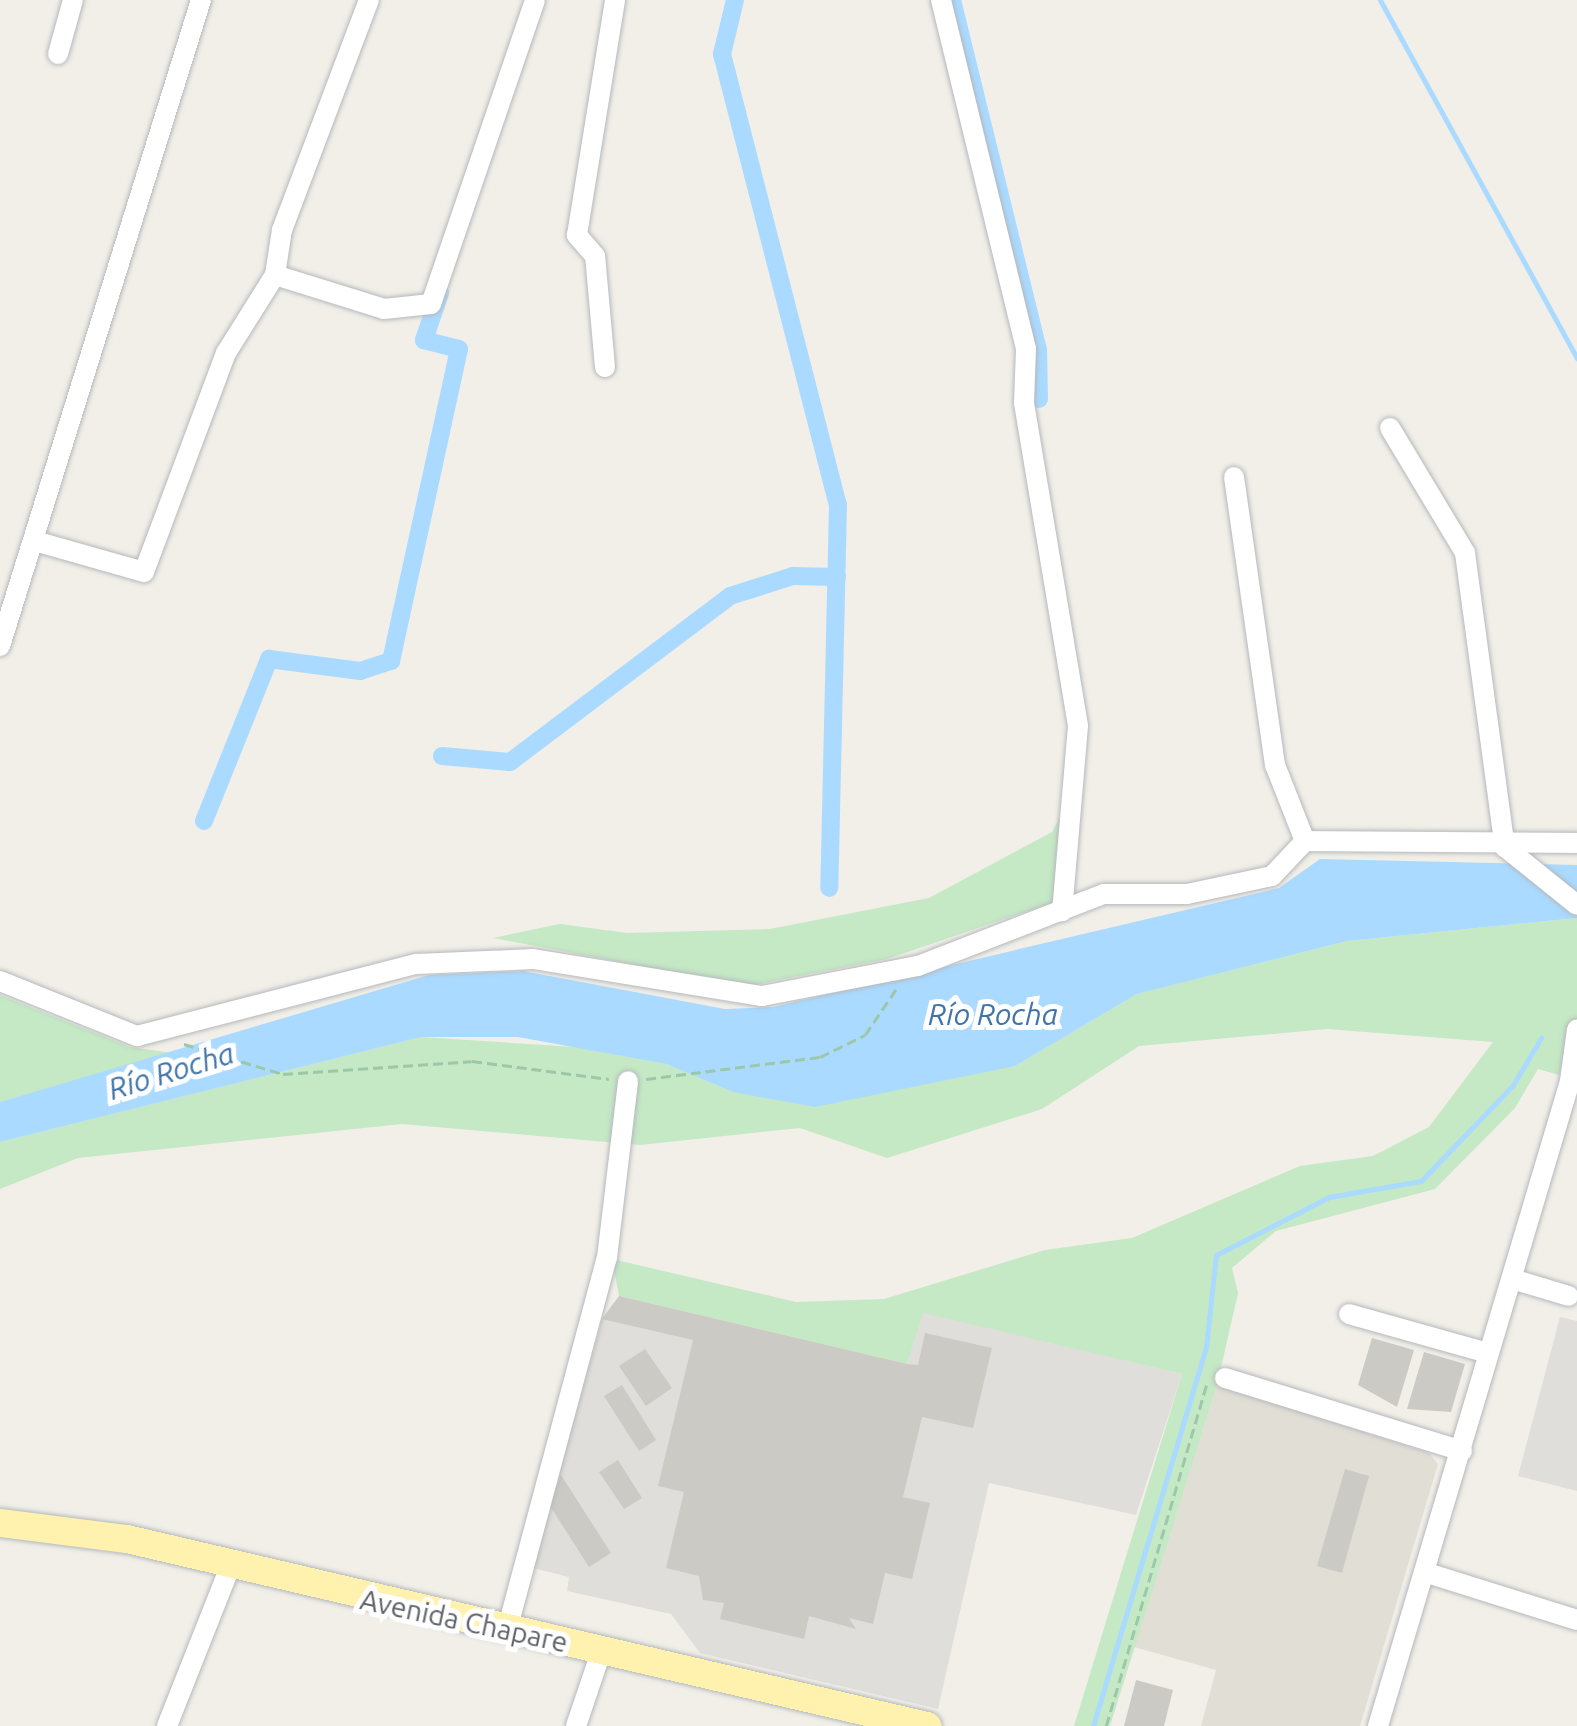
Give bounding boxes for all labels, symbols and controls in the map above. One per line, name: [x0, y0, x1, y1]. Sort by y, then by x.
water label: Río Rocha: [928, 996, 1058, 1032]
water label: Río Rocha: [104, 1035, 238, 1107]
street label: Avenida Chapare: [357, 1583, 571, 1659]

